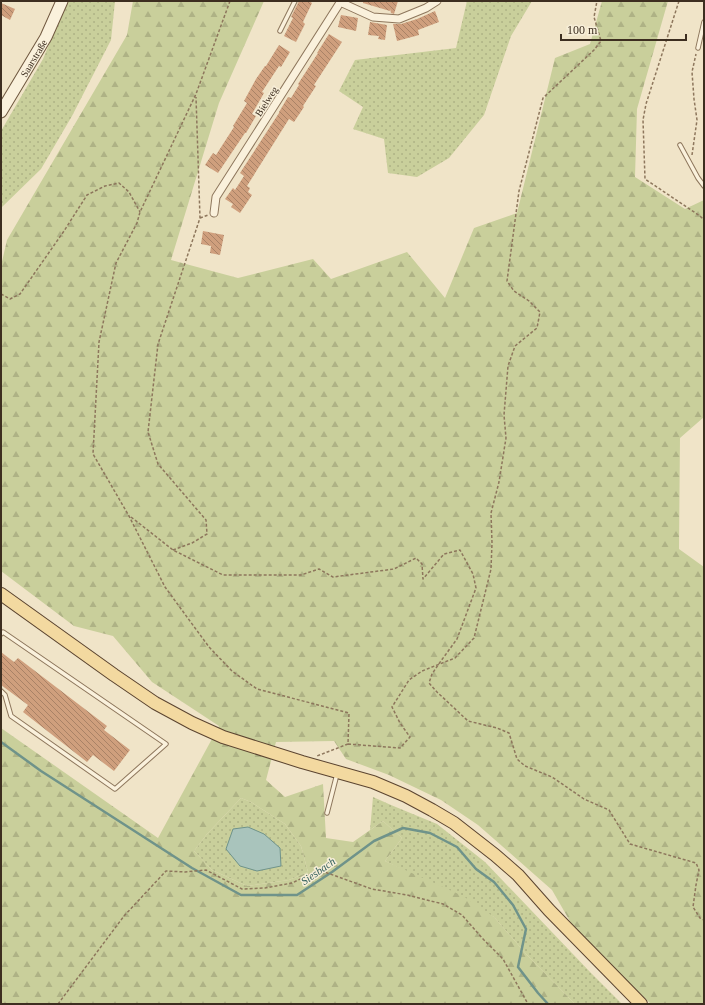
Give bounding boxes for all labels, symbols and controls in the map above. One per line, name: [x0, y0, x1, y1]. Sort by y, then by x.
scale bar: [561, 16, 686, 42]
text: 100 m: [567, 23, 598, 37]
street label: Saarstraße: [18, 37, 50, 79]
street label: Bielweg: [253, 84, 280, 118]
water label: Siesbach: [299, 855, 338, 887]

